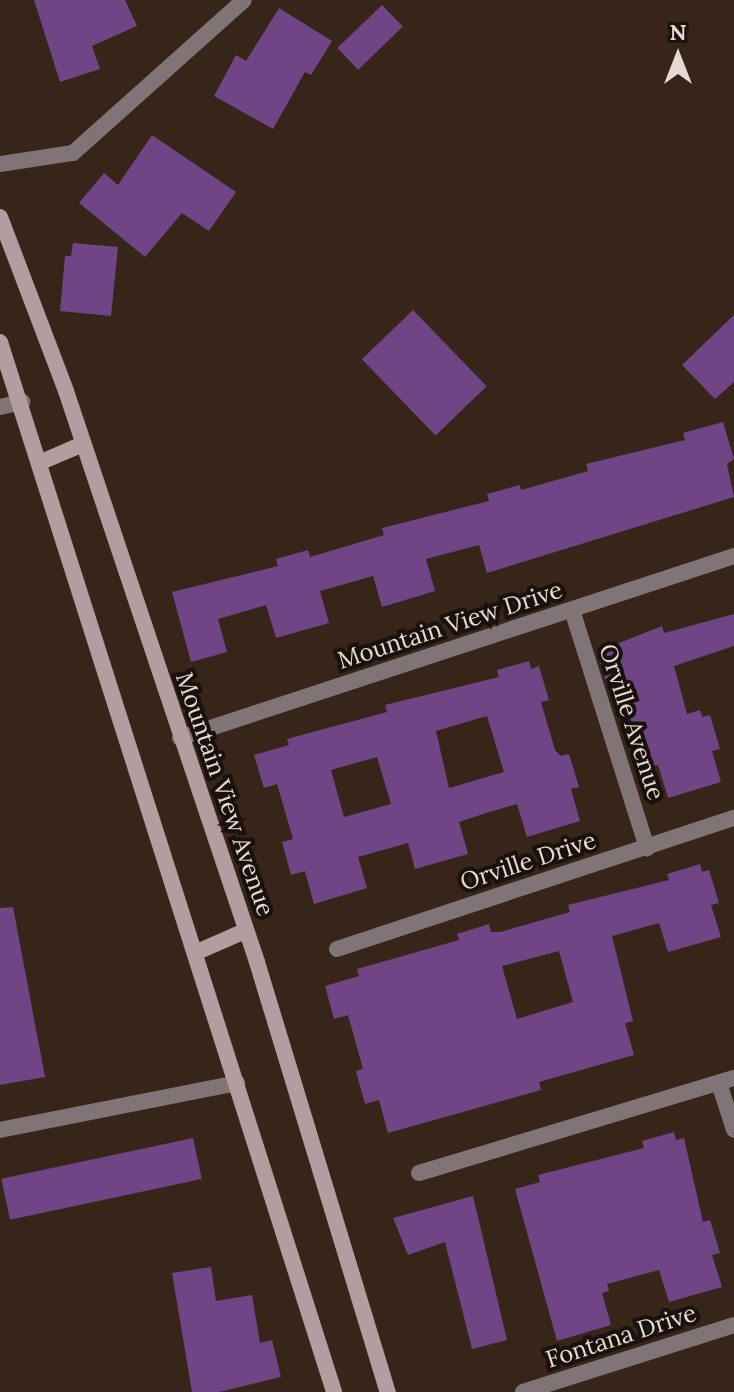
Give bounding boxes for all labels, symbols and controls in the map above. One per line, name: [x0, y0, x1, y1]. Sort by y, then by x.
north arrow: [638, 16, 718, 96]
text: N: [669, 18, 687, 46]
street label: Mountain View Drive: [334, 575, 566, 675]
street label: Orville Avenue: [593, 640, 671, 804]
street label: Mountain View Avenue: [170, 668, 280, 920]
street label: Orville Drive: [457, 826, 599, 896]
street label: Fontana Drive: [542, 1298, 700, 1374]

